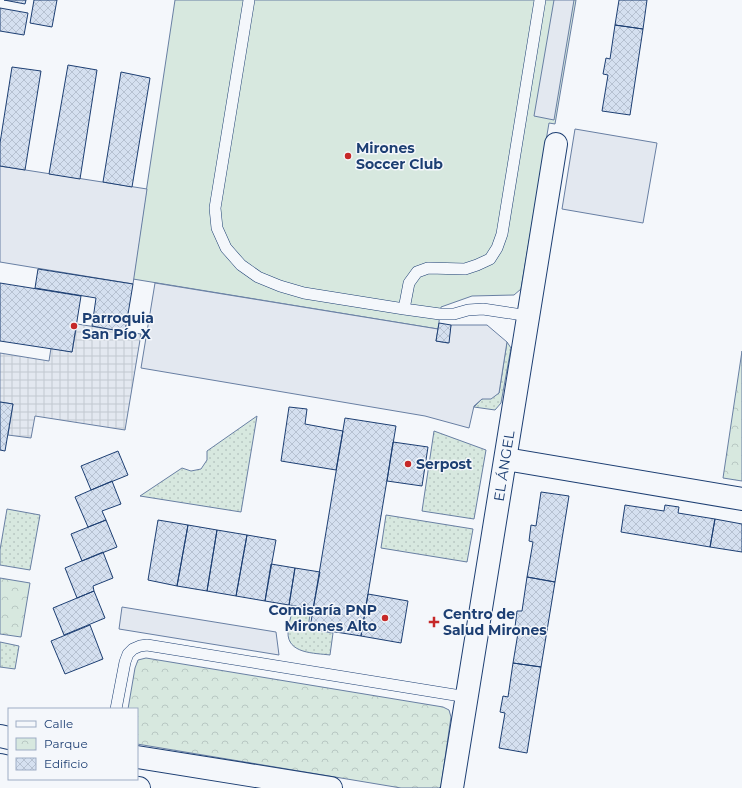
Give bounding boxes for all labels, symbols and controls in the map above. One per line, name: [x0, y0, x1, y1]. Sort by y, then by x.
place label: Mirones Soccer Club: [356, 139, 443, 173]
marker: Mirones Soccer Club: [343, 151, 353, 161]
place label: Parroquia San Pío X: [82, 309, 154, 343]
marker: Parroquia San Pío X: [69, 321, 79, 331]
street label: EL ÁNGEL: [490, 429, 519, 503]
place label: Serpost: [416, 455, 472, 473]
marker: Serpost: [403, 459, 413, 469]
place label: Comisaría PNP Mirones Alto: [269, 601, 377, 635]
place label: Centro de Salud Mirones: [443, 605, 547, 639]
marker: Comisaría PNP Mirones Alto: [380, 613, 390, 623]
marker: Centro de Salud Mirones: [428, 616, 440, 628]
legend: [8, 708, 138, 780]
text: Calle: [44, 716, 73, 731]
text: Parque: [44, 736, 88, 751]
text: Edificio: [44, 756, 88, 771]

